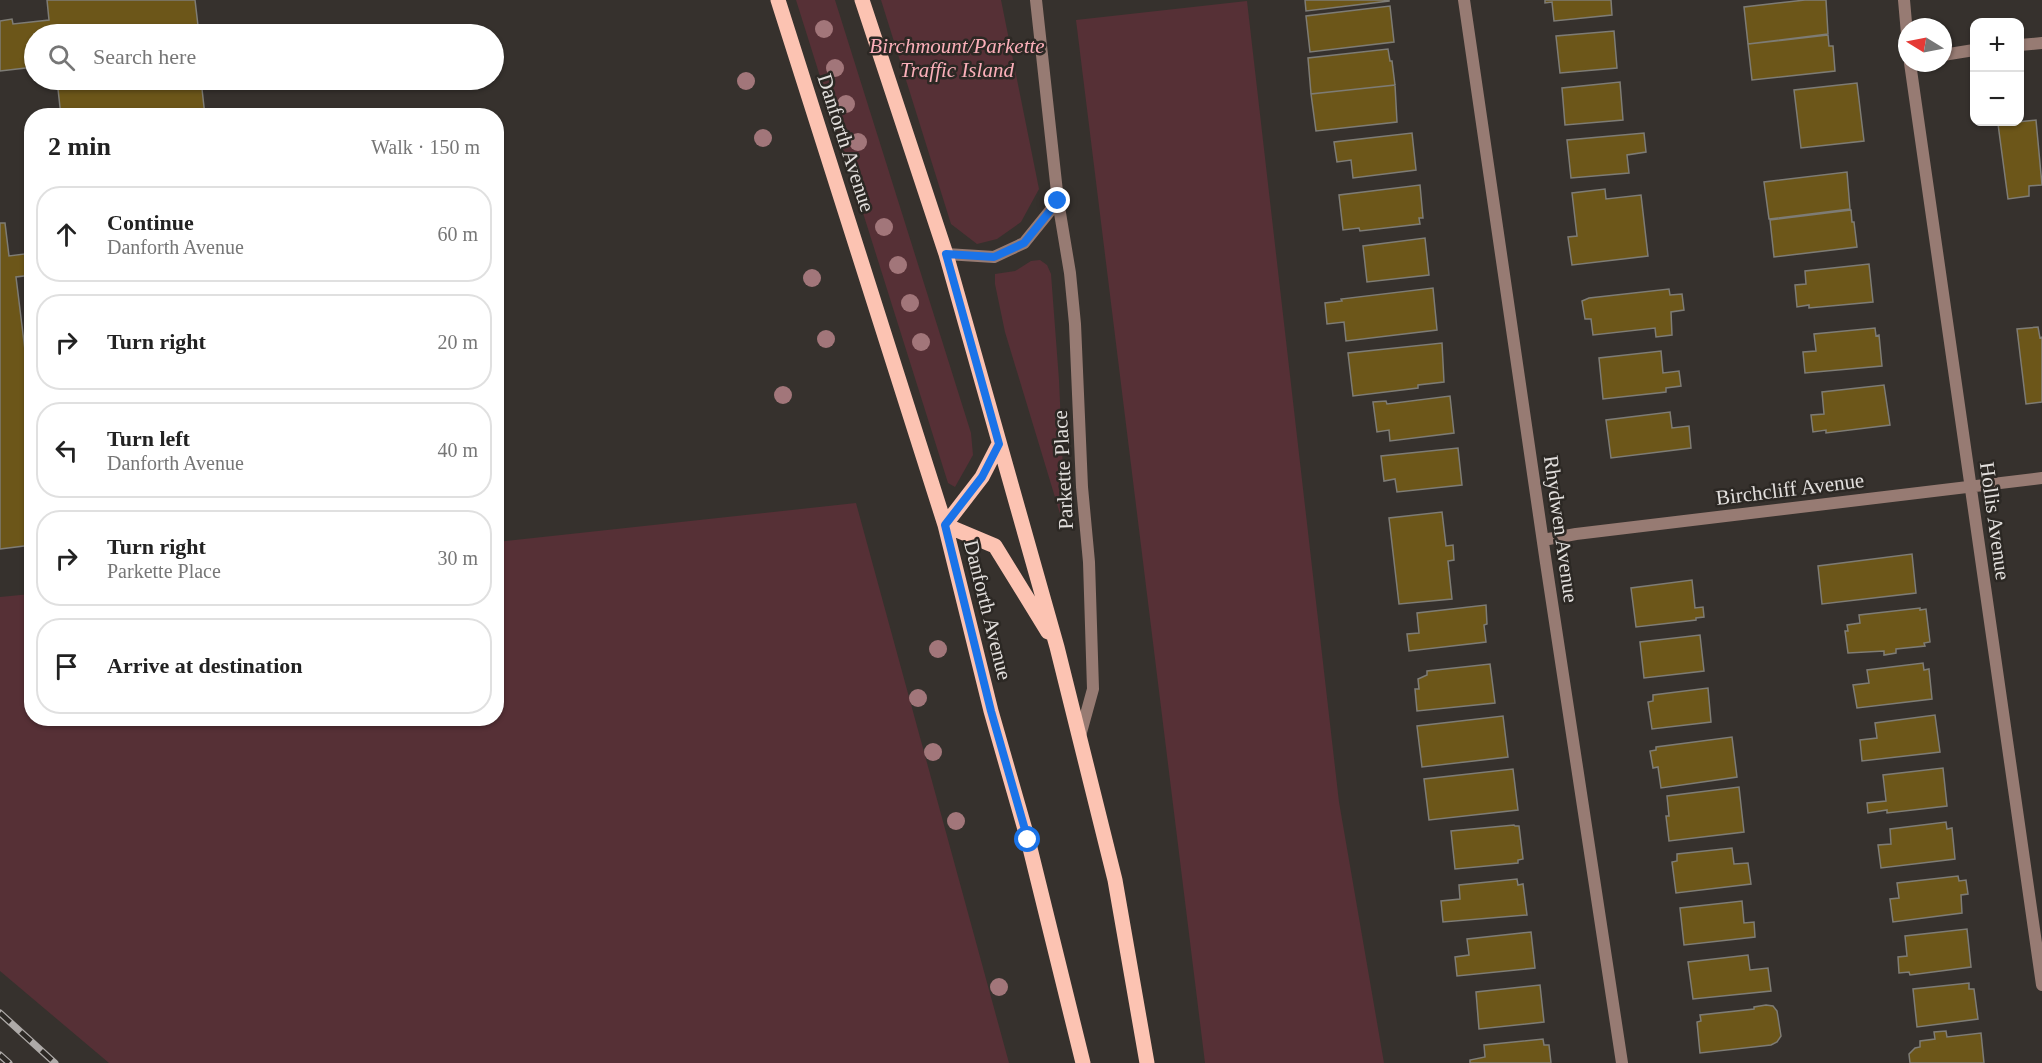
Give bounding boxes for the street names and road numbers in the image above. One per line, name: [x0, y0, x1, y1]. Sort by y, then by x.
street label: Danforth Avenue: [812, 71, 880, 215]
street label: Parkette Place: [1048, 410, 1078, 530]
street label: Rhydwen Avenue: [1539, 454, 1583, 604]
street label: Hollis Avenue: [1975, 460, 2015, 582]
street label: Birchcliff Avenue: [1715, 468, 1865, 510]
street label: Danforth Avenue: [959, 537, 1017, 683]

